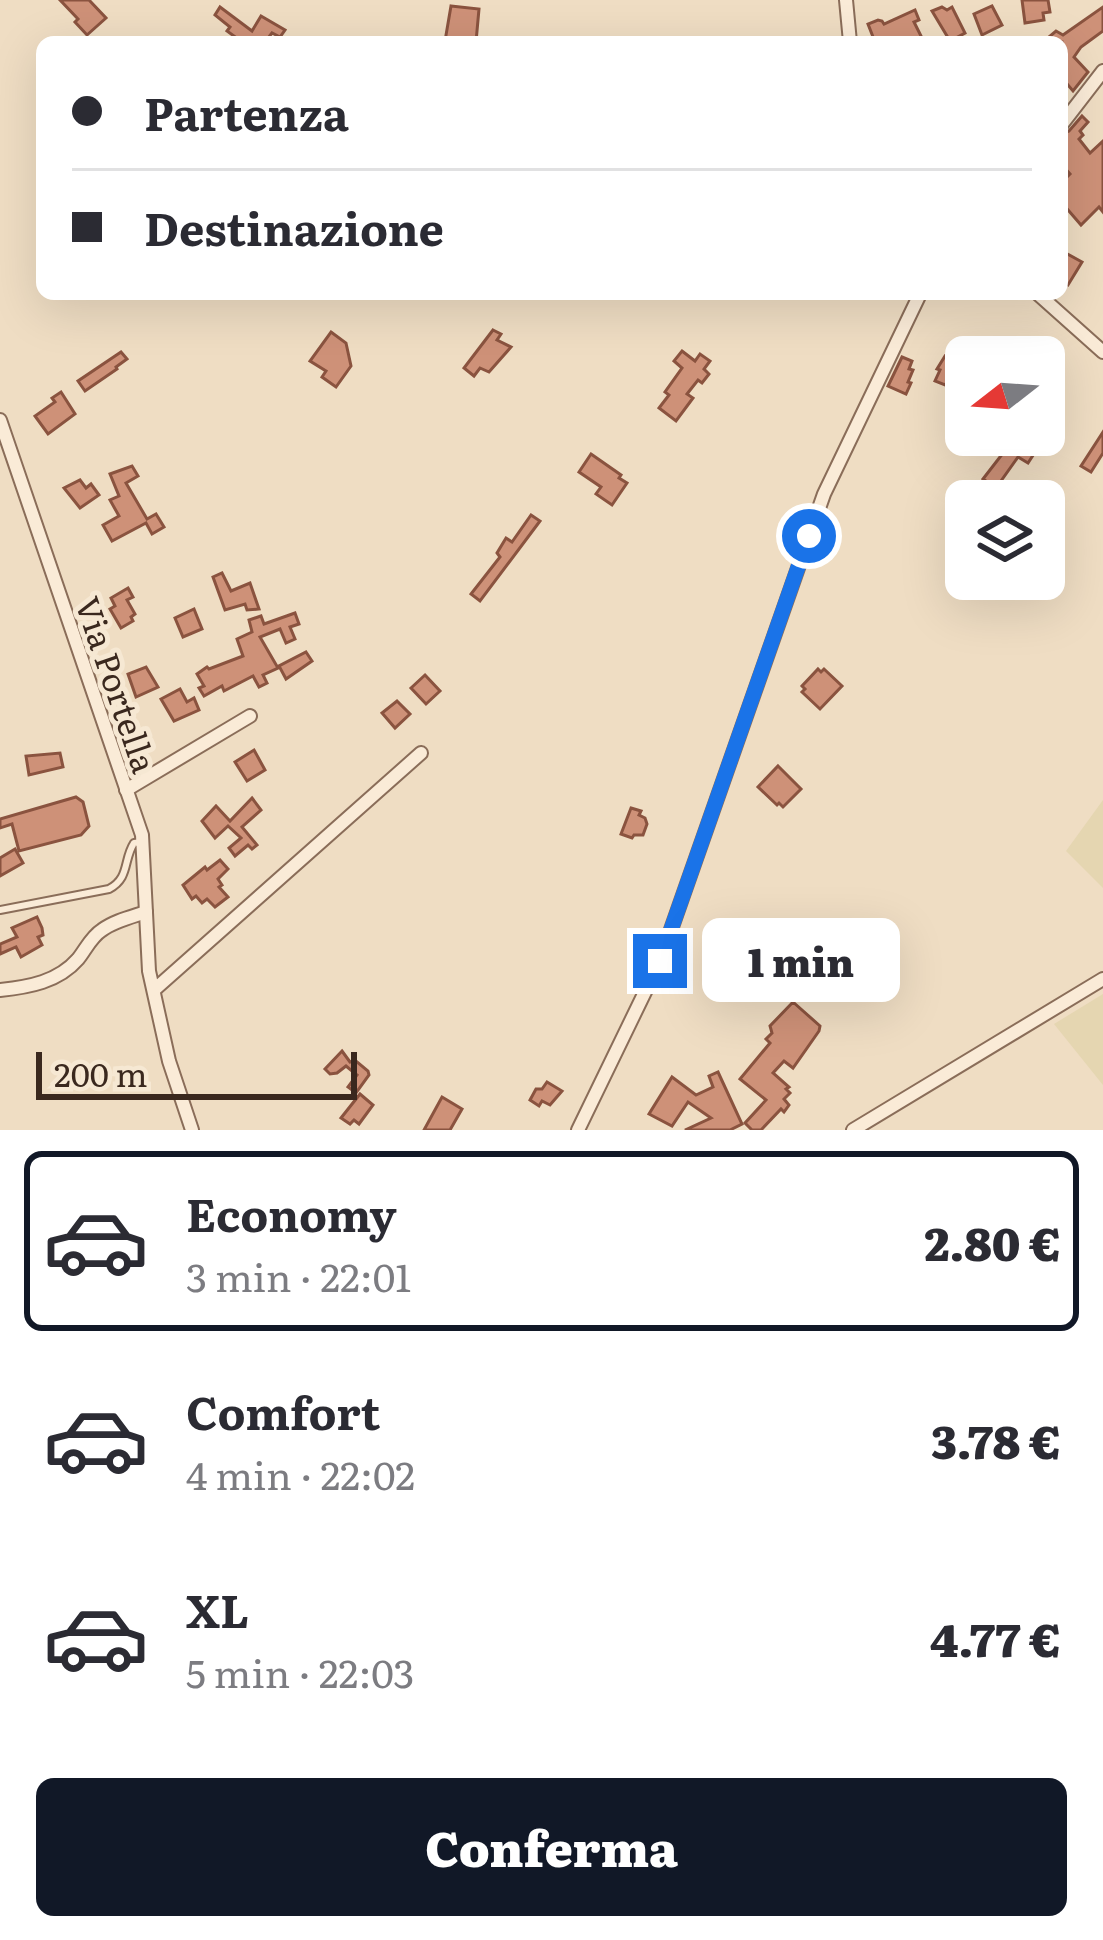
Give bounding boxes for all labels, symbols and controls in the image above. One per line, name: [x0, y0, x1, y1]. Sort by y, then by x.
text: Partenza: [144, 78, 349, 145]
text: Destinazione: [144, 193, 444, 260]
north arrow: [945, 336, 1065, 456]
map controls: [945, 336, 1065, 600]
button: layers: [945, 480, 1065, 600]
route start: [782, 509, 836, 563]
street label: Via Portella: [65, 589, 171, 779]
callout: 1 min: [702, 919, 900, 1003]
text: 1 min: [748, 931, 854, 989]
route end: [633, 934, 687, 988]
scale bar: [36, 1046, 357, 1099]
text: 200 m: [54, 1048, 148, 1097]
text: Economy: [186, 1179, 397, 1246]
icon: car: [42, 1187, 150, 1295]
text: 2.80 €: [924, 1208, 1061, 1275]
text: 3 min · 22:01: [186, 1246, 411, 1304]
text: Comfort: [186, 1377, 380, 1444]
icon: car: [42, 1385, 150, 1493]
text: 3.78 €: [931, 1406, 1061, 1473]
text: 4 min · 22:02: [186, 1444, 415, 1502]
text: XL: [186, 1575, 249, 1642]
icon: car: [42, 1583, 150, 1691]
text: 4.77 €: [930, 1604, 1061, 1671]
text: 5 min · 22:03: [186, 1642, 414, 1700]
button: Conferma: [36, 1778, 1067, 1916]

